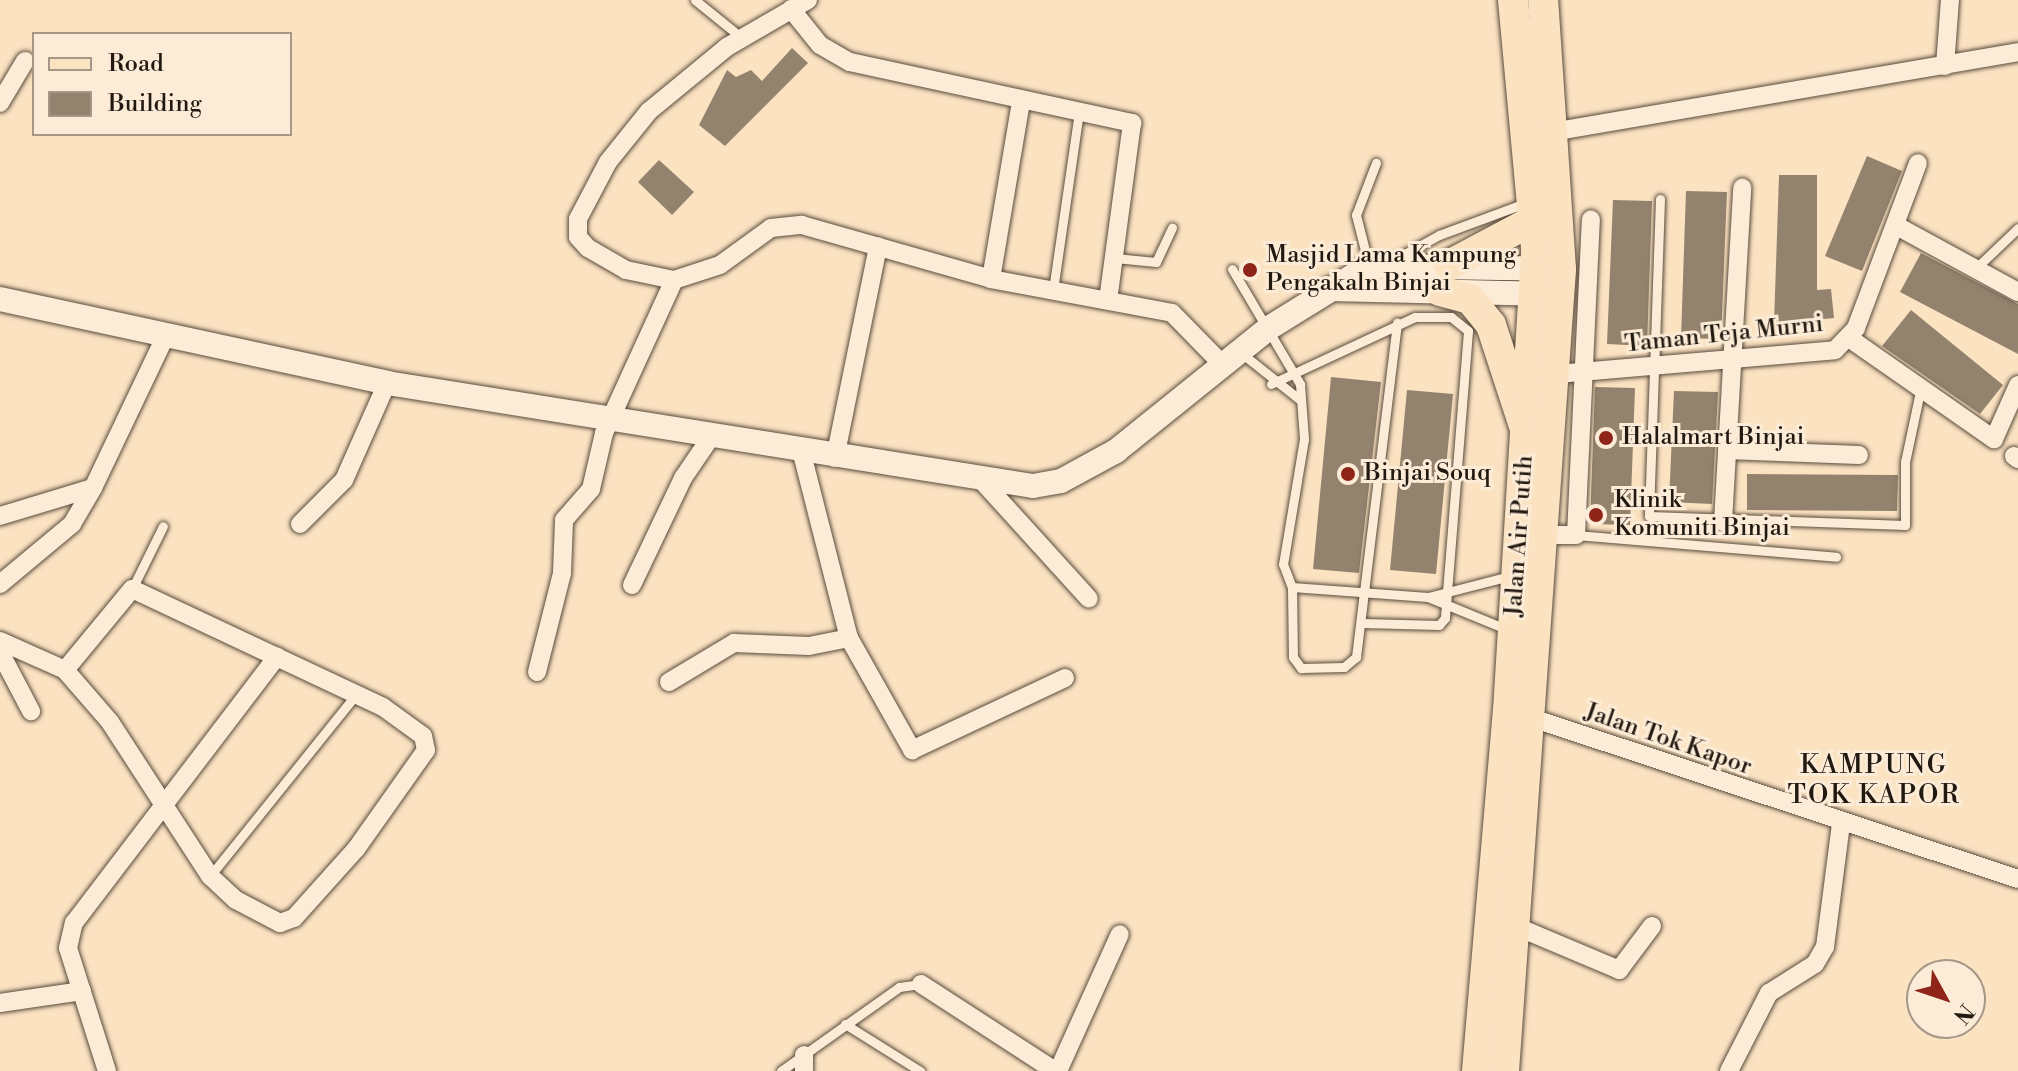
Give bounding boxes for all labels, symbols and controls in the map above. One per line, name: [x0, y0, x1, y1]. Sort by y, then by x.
legend: [32, 32, 292, 136]
text: Road: [108, 49, 164, 79]
text: Building: [108, 89, 202, 119]
place label: Masjid Lama Kampung Pengakaln Binjai: [1266, 242, 1516, 298]
marker: Masjid Lama Kampung Pengakaln Binjai: [1241, 261, 1259, 279]
street label: Taman Teja Murni: [1623, 310, 1825, 360]
place label: Halalmart Binjai: [1622, 424, 1804, 452]
marker: Halalmart Binjai: [1597, 429, 1615, 447]
street label: Jalan Air Putih: [1500, 454, 1540, 618]
place label: Binjai Souq: [1364, 460, 1491, 488]
marker: Binjai Souq: [1339, 465, 1357, 483]
place label: Klinik Komuniti Binjai: [1614, 487, 1790, 543]
marker: Klinik Komuniti Binjai: [1585, 504, 1607, 526]
street label: Jalan Tok Kapor: [1581, 698, 1755, 782]
district label: KAMPUNG TOK KAPOR: [1788, 750, 1960, 812]
north arrow: [1906, 959, 1986, 1039]
text: N: [1947, 998, 1979, 1029]

